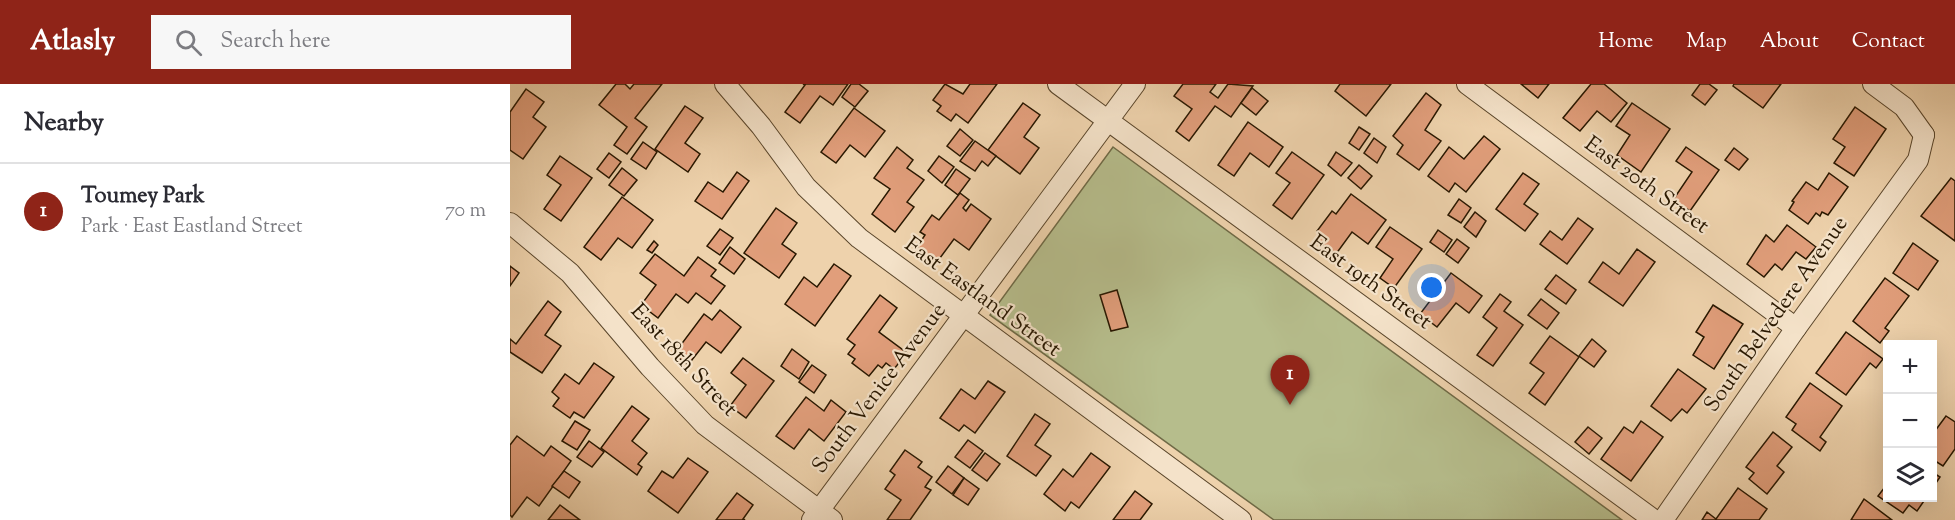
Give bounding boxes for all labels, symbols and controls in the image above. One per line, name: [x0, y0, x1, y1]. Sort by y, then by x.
search box: [151, 15, 571, 69]
text: Atlasly: [30, 22, 115, 62]
icon: search: [172, 26, 205, 59]
text: Search here: [220, 26, 331, 58]
text: Home: [1598, 27, 1653, 57]
text: Map: [1686, 27, 1727, 57]
text: About: [1760, 27, 1819, 57]
text: Contact: [1852, 27, 1925, 57]
text: Nearby: [24, 105, 104, 142]
street label: East 20th Street: [1577, 130, 1716, 243]
text: Toumey Park: [81, 181, 205, 213]
text: 1: [40, 197, 47, 226]
text: 70 m: [445, 197, 486, 226]
street label: South Belvedere Avenue: [1697, 210, 1857, 420]
text: Park · East Eastland Street: [81, 213, 303, 242]
street label: East 19th Street: [1302, 228, 1438, 339]
street label: East Eastland Street: [897, 230, 1067, 366]
your location: [1417, 273, 1446, 302]
street label: East 18th Street: [622, 297, 744, 425]
street label: South Venice Avenue: [805, 297, 955, 481]
map controls: [1883, 340, 1937, 502]
button: +: [1883, 340, 1937, 394]
pin: 1: [1270, 356, 1310, 405]
button: −: [1883, 394, 1937, 448]
button: layers: [1883, 448, 1937, 502]

